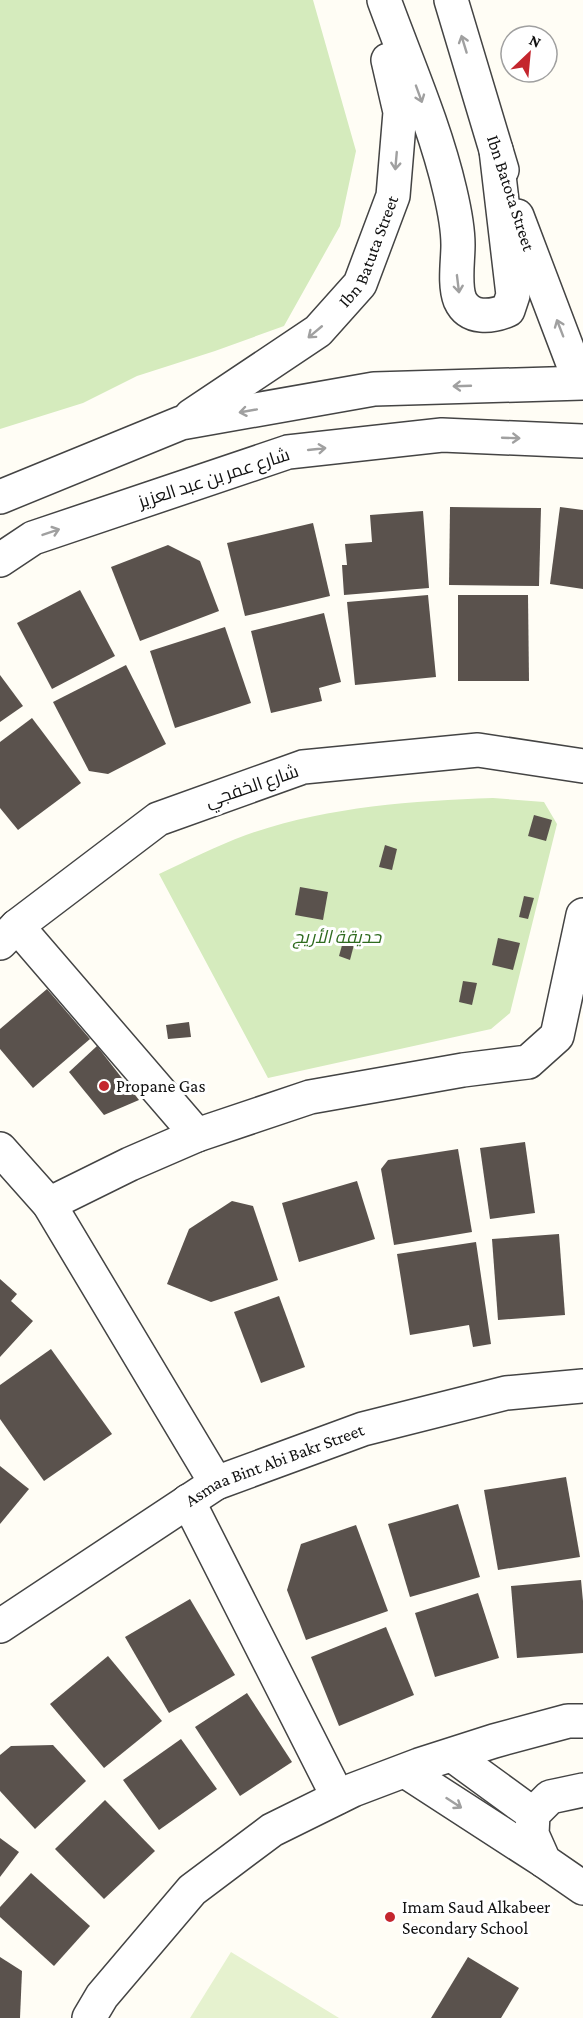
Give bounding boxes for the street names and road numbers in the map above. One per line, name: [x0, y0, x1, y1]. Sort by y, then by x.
street label: Ibn Batota Street: [483, 133, 539, 254]
street label: Ibn Batuta Street: [334, 192, 403, 311]
street label: شارع عمر بن عبد العزيز: [135, 444, 293, 514]
street label: شارع الخفجي: [203, 761, 302, 815]
street label: Asmaa Bint Abi Bakr Street: [181, 1419, 368, 1511]

